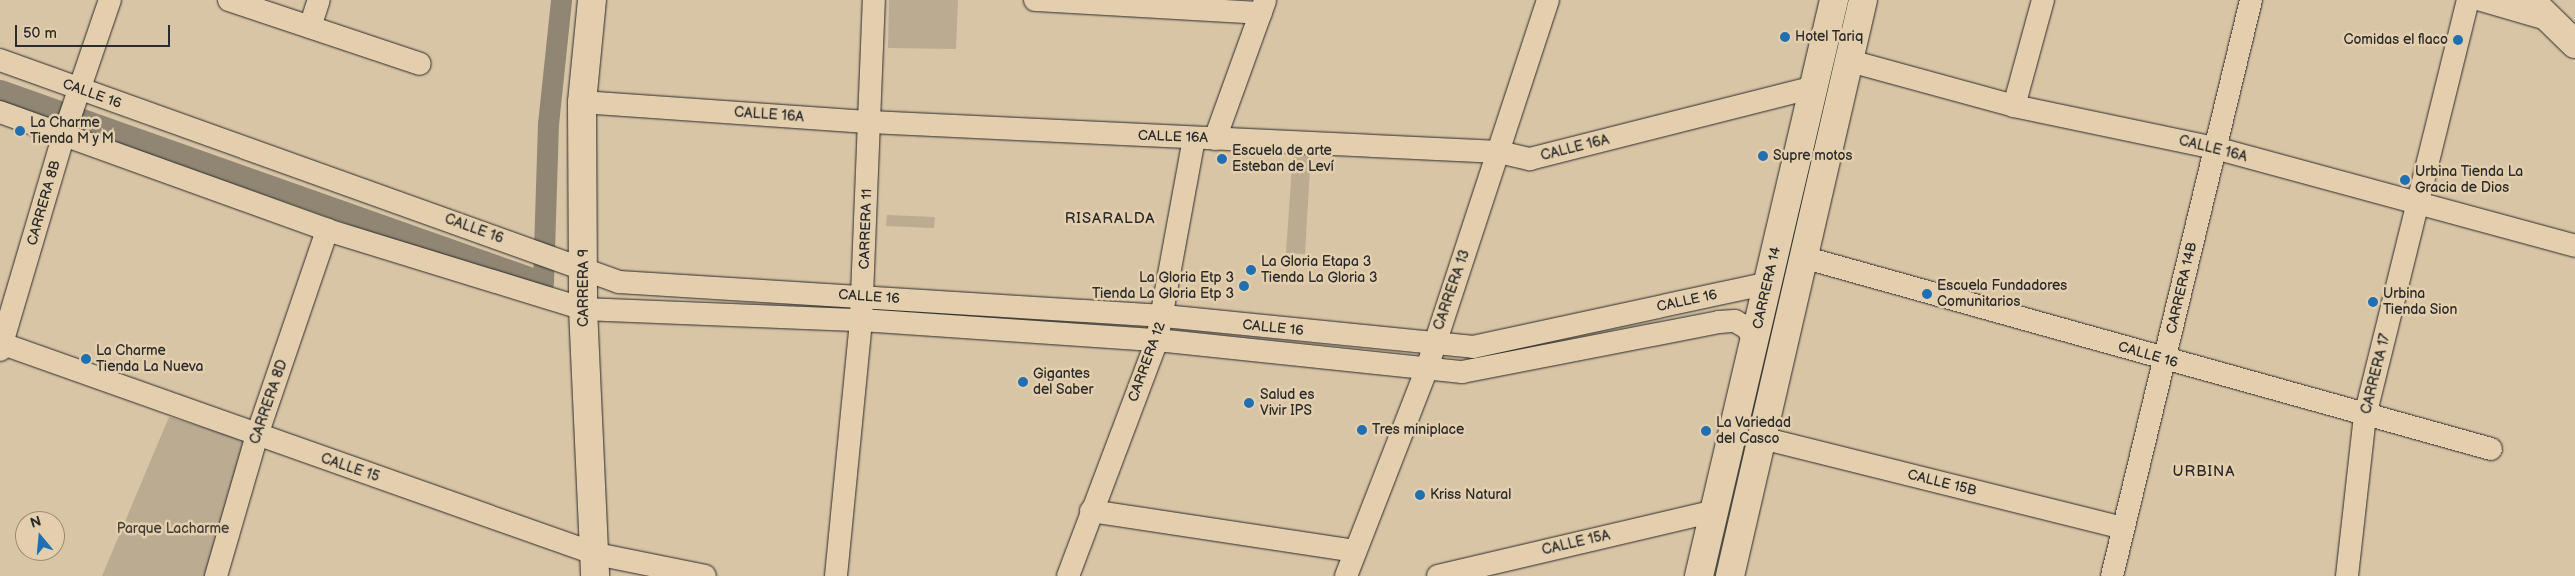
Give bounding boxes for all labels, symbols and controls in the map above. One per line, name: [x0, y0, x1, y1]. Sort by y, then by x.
scale bar: [18, 15, 172, 47]
text: 50 m: [23, 24, 57, 43]
place label: Hotel Tariq: [1795, 29, 1863, 45]
marker: Hotel Tariq: [1779, 31, 1791, 43]
place label: Comidas el flaco: [2343, 32, 2448, 48]
marker: Comidas el flaco: [2452, 34, 2464, 46]
street label: CALLE 16: [60, 76, 124, 112]
street label: CALLE 16A: [733, 104, 805, 126]
place label: La Charme Tienda M y M: [30, 115, 115, 148]
marker: La Charme Tienda M y M: [14, 125, 26, 137]
street label: CALLE 16A: [1138, 127, 1208, 147]
street label: CALLE 16A: [1539, 131, 1611, 165]
street label: CALLE 16A: [2177, 132, 2249, 166]
place label: Escuela de arte Esteban de Leví: [1232, 143, 1334, 176]
place label: Supre motos: [1773, 148, 1852, 164]
marker: Supre motos: [1757, 150, 1769, 162]
marker: Escuela de arte Esteban de Leví: [1216, 153, 1228, 165]
street label: CARRERA 8B: [24, 159, 64, 247]
place label: Urbina Tienda La Gracia de Dios: [2415, 164, 2524, 196]
marker: Urbina Tienda La Gracia de Dios: [2399, 174, 2411, 186]
street label: CARRERA 11: [856, 188, 876, 270]
district label: RISARALDA: [1064, 210, 1156, 228]
street label: CALLE 16: [442, 211, 506, 247]
street label: CARRERA 14B: [2163, 241, 2201, 335]
street label: CARRERA 14: [1749, 245, 1785, 331]
street label: CARRERA 13: [1430, 248, 1474, 332]
street label: CARRERA 9: [576, 249, 592, 327]
place label: La Gloria Etapa 3 Tienda La Gloria 3: [1261, 254, 1378, 286]
marker: La Gloria Etapa 3 Tienda La Gloria 3: [1245, 264, 1257, 276]
place label: La Gloria Etp 3 Tienda La Gloria Etp 3: [1092, 270, 1234, 302]
place label: Escuela Fundadores Comunitarios: [1937, 278, 2067, 310]
marker: La Gloria Etp 3 Tienda La Gloria Etp 3: [1238, 280, 1250, 292]
street label: CALLE 16: [838, 286, 900, 308]
street label: CALLE 16: [1655, 286, 1719, 316]
place label: Urbina Tienda Sion: [2383, 286, 2458, 318]
marker: Escuela Fundadores Comunitarios: [1921, 288, 1933, 300]
marker: Urbina Tienda Sion: [2367, 296, 2379, 308]
street label: CALLE 16: [1241, 316, 1305, 340]
street label: CARRERA 12: [1125, 320, 1169, 404]
street label: CARRERA 17: [2358, 332, 2394, 416]
street label: CALLE 16: [2116, 338, 2180, 372]
place label: La Charme Tienda La Nueva: [96, 343, 203, 376]
marker: La Charme Tienda La Nueva: [80, 353, 92, 365]
street label: CARRERA 8D: [247, 358, 291, 446]
place label: Gigantes del Saber: [1033, 366, 1094, 398]
marker: Gigantes del Saber: [1017, 376, 1029, 388]
place label: Salud es Vivir IPS: [1260, 387, 1314, 420]
marker: Salud es Vivir IPS: [1242, 396, 1256, 410]
place label: La Variedad del Casco: [1716, 415, 1791, 448]
place label: Tres miniplace: [1372, 422, 1464, 438]
marker: Tres miniplace: [1356, 424, 1368, 436]
marker: La Variedad del Casco: [1700, 425, 1712, 437]
street label: CALLE 15: [318, 450, 382, 486]
district label: URBINA: [2172, 463, 2236, 481]
street label: CALLE 15B: [1906, 466, 1978, 500]
place label: Kriss Natural: [1430, 487, 1511, 503]
marker: Kriss Natural: [1414, 489, 1426, 501]
north arrow: [15, 511, 65, 561]
text: N: [28, 512, 43, 532]
park label: Parque Lacharme: [117, 521, 229, 537]
street label: CALLE 15A: [1540, 527, 1612, 559]

